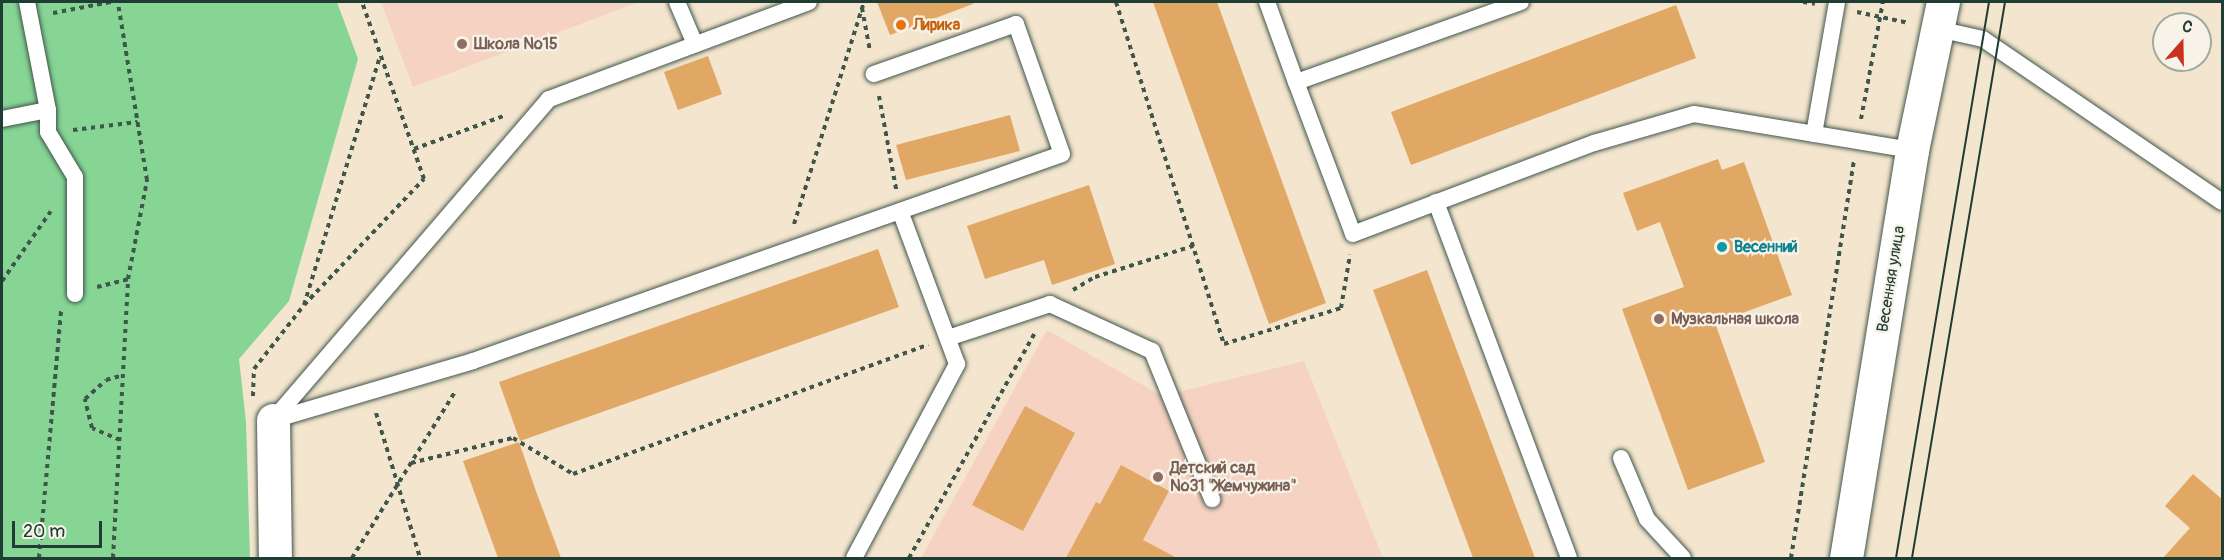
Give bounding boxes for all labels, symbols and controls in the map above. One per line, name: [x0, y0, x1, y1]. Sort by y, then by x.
north arrow: [2152, 12, 2212, 72]
place label: Лирика: [913, 15, 960, 35]
text: С: [2179, 16, 2196, 38]
marker: Лирика: [894, 18, 908, 32]
place label: Школа №15: [474, 34, 558, 54]
marker: Школа №15: [455, 37, 469, 51]
street label: Весенняя улица: [1873, 225, 1909, 333]
place label: Весенний: [1734, 237, 1798, 257]
marker: Весенний: [1715, 240, 1729, 254]
place label: Музкальная школа: [1671, 309, 1799, 329]
marker: Музкальная школа: [1652, 312, 1666, 326]
place label: Детский сад №31 "Жемчужина": [1170, 458, 1297, 496]
marker: Детский сад №31 "Жемчужина": [1151, 470, 1165, 484]
scale bar: [15, 509, 105, 547]
text: 20 m: [23, 520, 65, 543]

